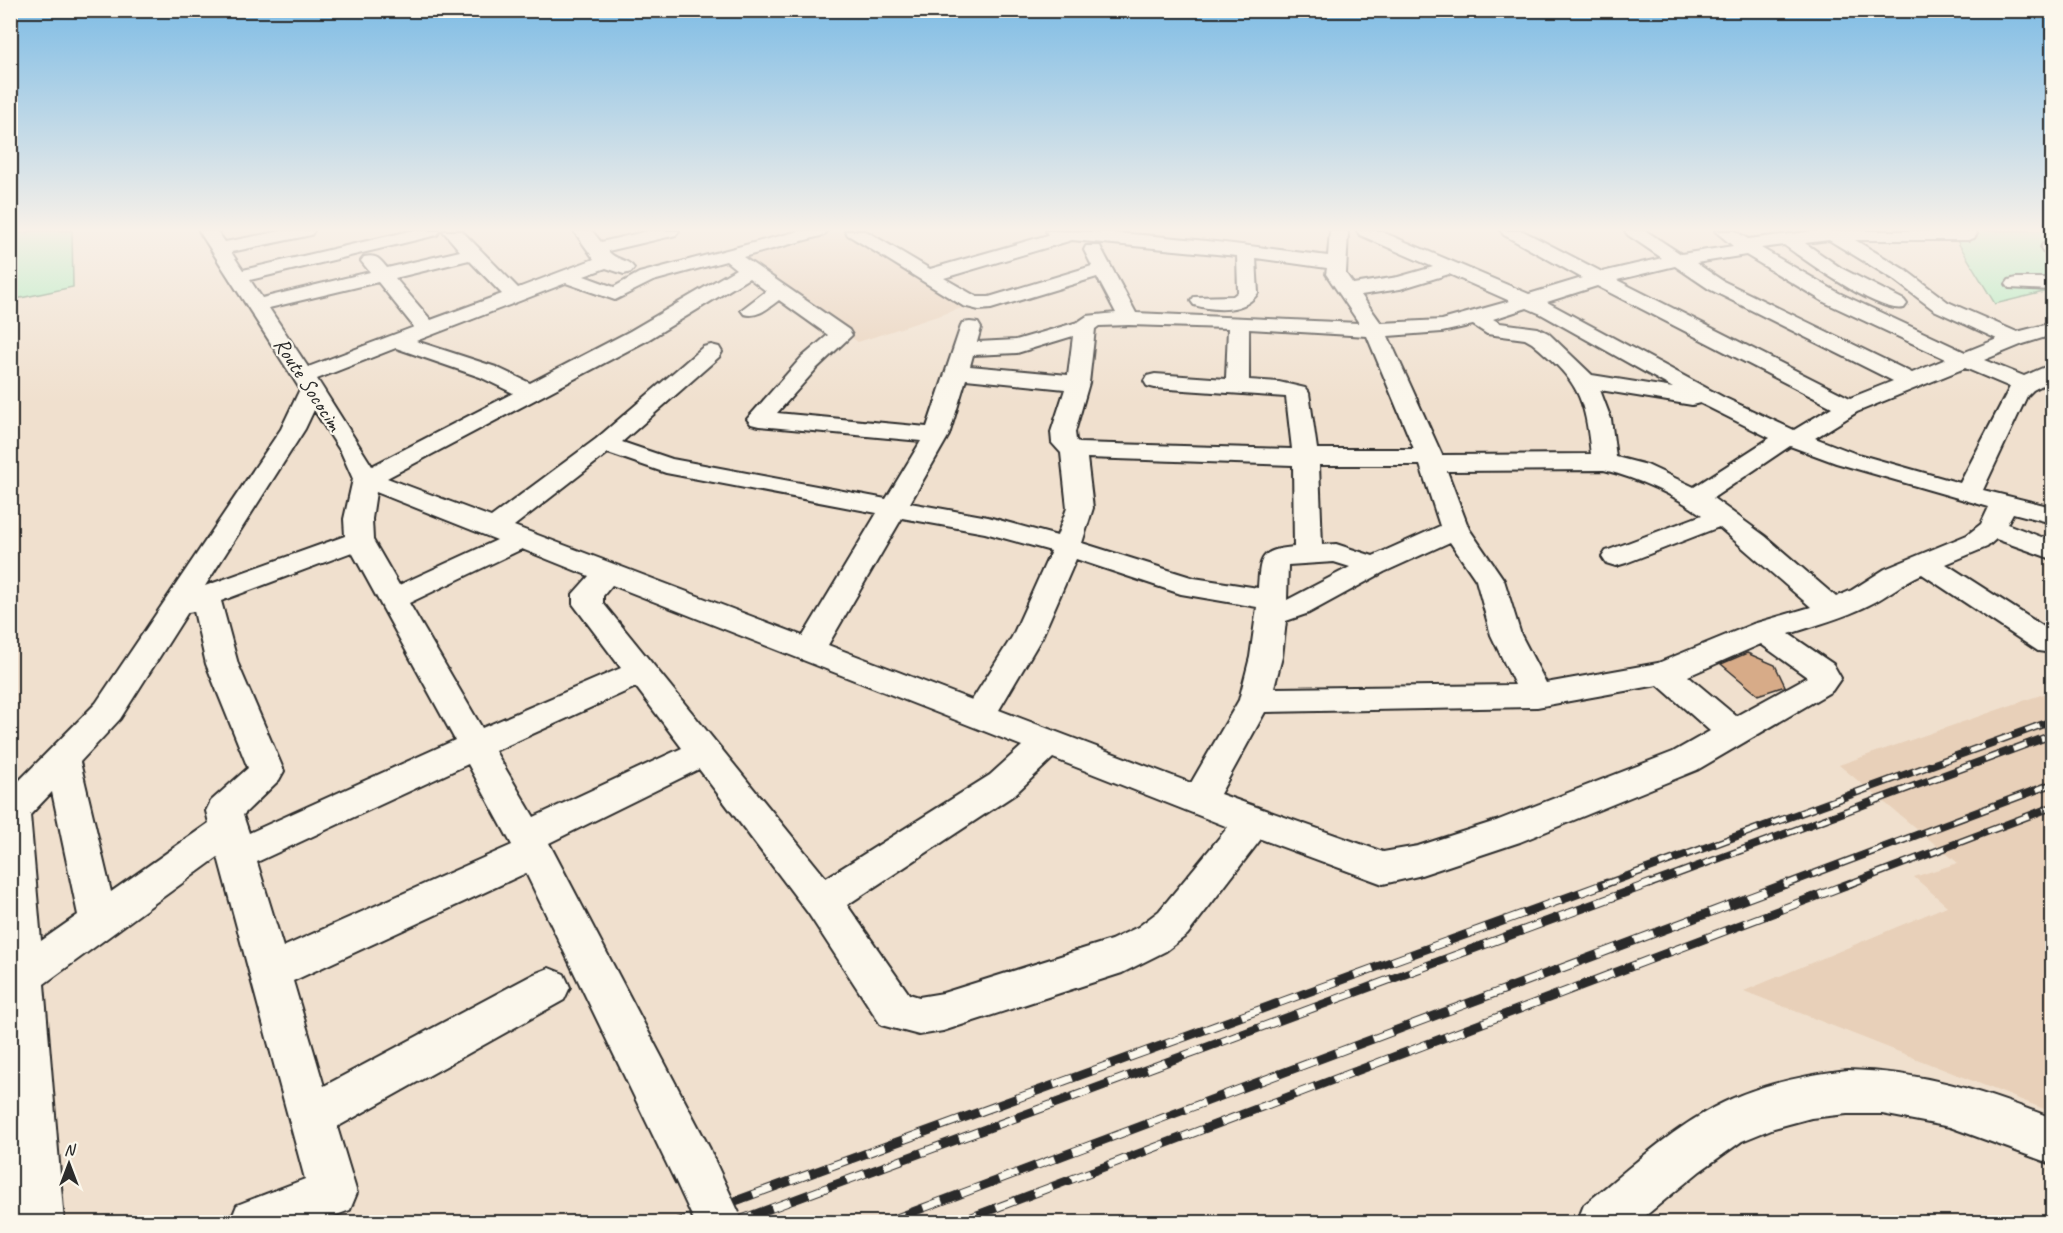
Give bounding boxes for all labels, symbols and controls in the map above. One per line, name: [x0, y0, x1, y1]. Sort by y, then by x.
street label: Route Sococim: [267, 332, 349, 437]
north arrow: [39, 1134, 99, 1194]
text: N: [64, 1140, 77, 1160]

